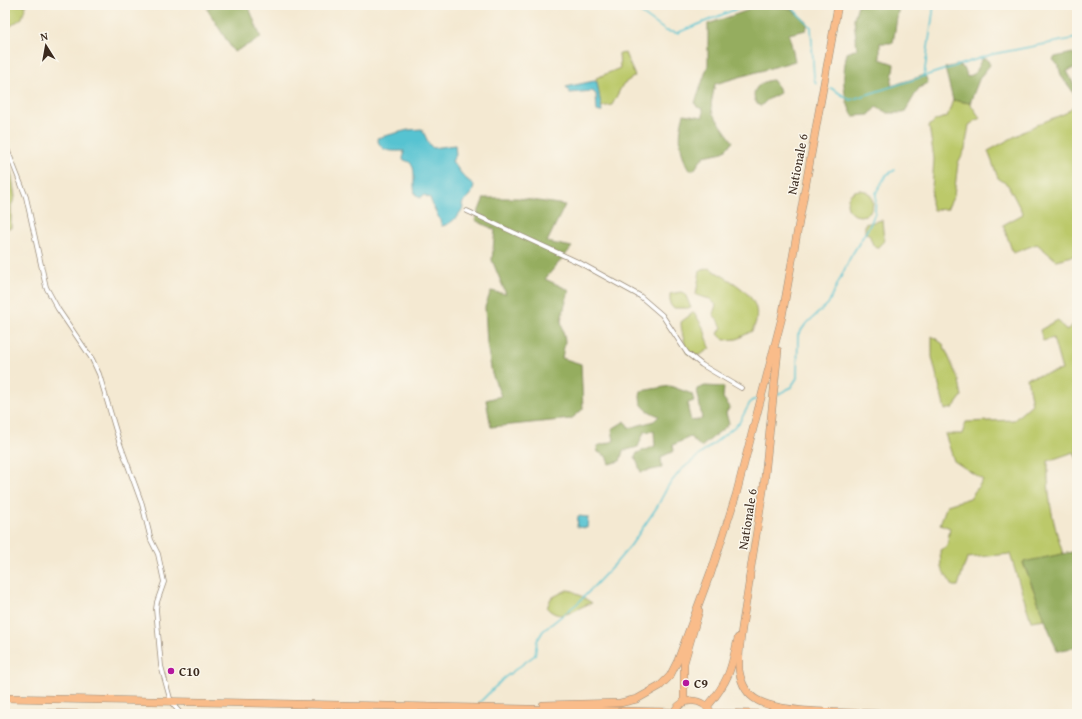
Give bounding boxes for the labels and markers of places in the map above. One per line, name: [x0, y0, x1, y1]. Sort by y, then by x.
place label: C10: [179, 662, 200, 681]
marker: C10: [166, 666, 176, 676]
place label: C9: [694, 674, 708, 693]
marker: C9: [681, 678, 691, 688]

